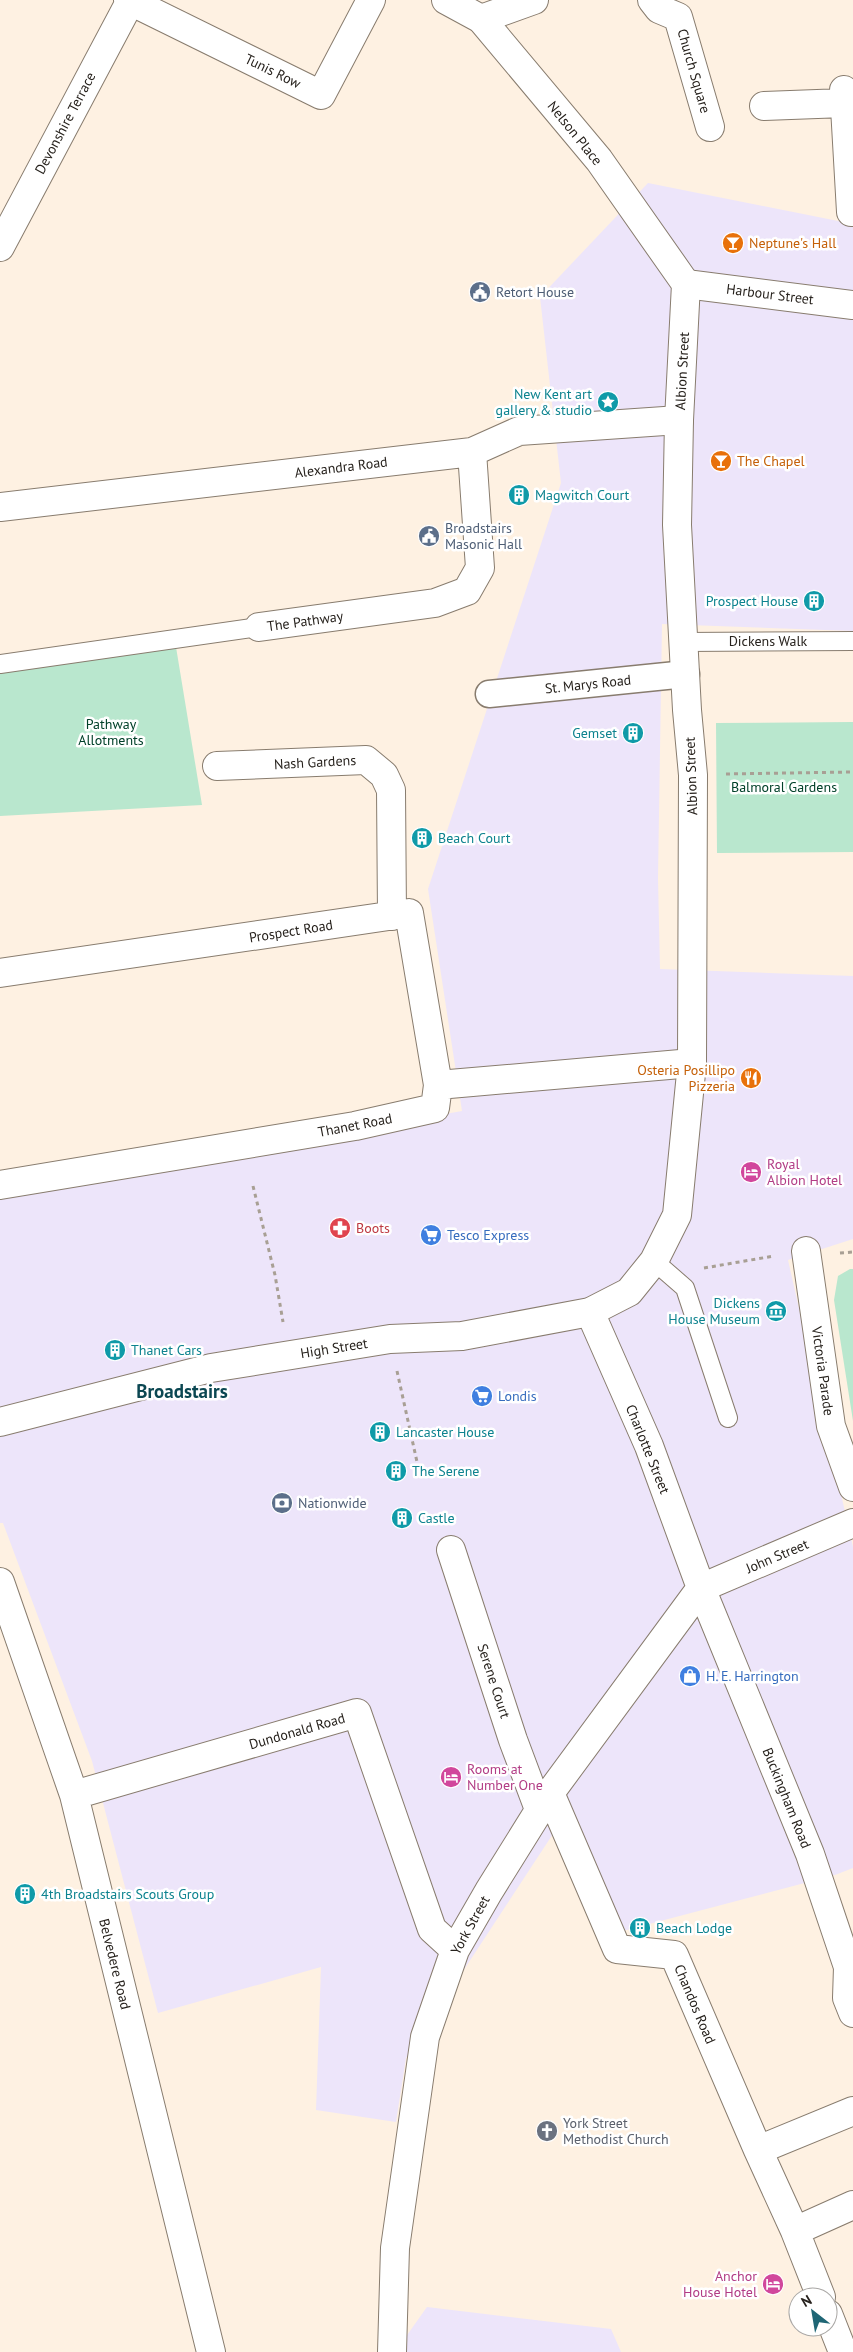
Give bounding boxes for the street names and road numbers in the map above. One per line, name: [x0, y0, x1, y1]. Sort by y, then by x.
street label: Church Square: [673, 27, 715, 115]
street label: Tunis Row: [242, 50, 305, 93]
street label: Devonshire Terrace: [31, 69, 99, 177]
street label: Nelson Place: [544, 97, 606, 169]
street label: Harbour Street: [725, 280, 815, 308]
street label: Albion Street: [671, 331, 693, 411]
street label: Alexandra Road: [294, 452, 388, 482]
street label: The Pathway: [266, 607, 345, 635]
street label: Dickens Walk: [729, 632, 808, 650]
street label: St. Marys Road: [544, 671, 632, 697]
street label: Albion Street: [681, 736, 701, 815]
street label: Nash Gardens: [274, 751, 357, 773]
street label: Prospect Road: [248, 916, 334, 946]
street label: Thanet Road: [316, 1109, 394, 1141]
street label: Victoria Parade: [808, 1324, 838, 1417]
street label: High Street: [299, 1334, 369, 1362]
street label: Charlotte Street: [622, 1402, 674, 1497]
street label: John Street: [742, 1535, 811, 1578]
street label: Serene Court: [473, 1641, 515, 1721]
street label: Dundonald Road: [247, 1709, 347, 1753]
street label: Buckingham Road: [759, 1745, 815, 1851]
street label: York Street: [446, 1892, 494, 1958]
street label: Belvedere Road: [95, 1917, 135, 2011]
street label: Chandos Road: [670, 1962, 720, 2046]

